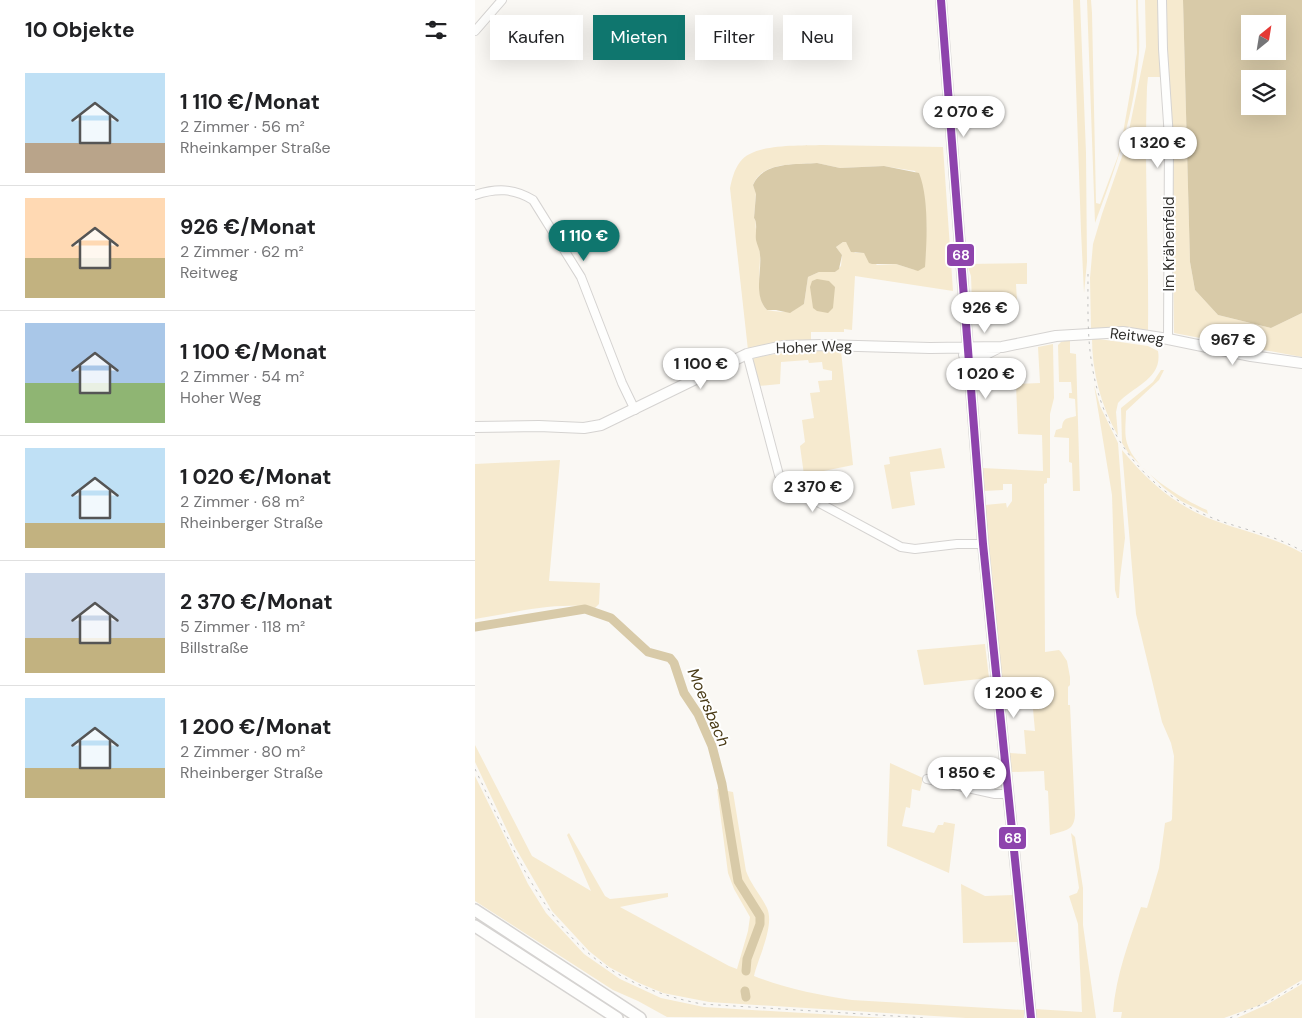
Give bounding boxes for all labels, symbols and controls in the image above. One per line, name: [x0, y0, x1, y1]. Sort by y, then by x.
chip: Kaufen: [490, 15, 583, 60]
chip: Mieten: [593, 15, 685, 60]
chip: Filter: [695, 15, 773, 60]
chip: Neu: [783, 15, 852, 60]
north arrow: [1241, 15, 1286, 60]
map controls: [1241, 15, 1286, 115]
text: 10 Objekte: [25, 16, 135, 44]
icon: filters: [422, 16, 450, 44]
button: layers: [1241, 70, 1286, 115]
text: 1 110 €/Monat: [180, 88, 320, 116]
icon: home: [65, 93, 125, 153]
pin: 2 070 €: [918, 96, 1010, 138]
text: 2 070 €: [934, 101, 994, 122]
text: 2 Zimmer · 56 m²: [180, 116, 305, 137]
pin: 1 320 €: [1112, 126, 1204, 169]
text: 1 320 €: [1130, 132, 1186, 153]
text: Rheinkamper Straße: [180, 137, 331, 158]
street label: Im Krähenfeld: [1159, 196, 1179, 292]
text: 926 €/Monat: [180, 213, 316, 241]
icon: home: [65, 218, 125, 278]
pin: 1 110 €: [538, 220, 630, 262]
text: 1 110 €: [560, 225, 608, 246]
text: 2 Zimmer · 62 m²: [180, 241, 304, 262]
line badge: 68: [946, 243, 975, 267]
text: 68: [952, 246, 970, 264]
text: Reitweg: [180, 262, 238, 283]
pin: 926 €: [950, 292, 1020, 334]
text: 926 €: [962, 297, 1008, 318]
street label: Reitweg: [1109, 323, 1165, 349]
pin: 967 €: [1198, 324, 1268, 366]
text: 967 €: [1210, 329, 1256, 350]
street label: Hoher Weg: [775, 336, 853, 358]
text: 1 100 €/Monat: [180, 338, 327, 366]
icon: home: [65, 343, 125, 403]
pin: 1 100 €: [655, 348, 747, 390]
text: 1 100 €: [674, 353, 728, 374]
pin: 1 020 €: [940, 358, 1032, 400]
text: 1 020 €: [957, 363, 1015, 384]
text: 2 Zimmer · 54 m²: [180, 366, 304, 387]
text: Hoher Weg: [180, 387, 262, 408]
text: 1 020 €/Monat: [180, 463, 331, 491]
icon: home: [65, 468, 125, 528]
pin: 2 370 €: [767, 470, 859, 513]
text: 2 370 €: [784, 476, 842, 497]
text: 2 Zimmer · 68 m²: [180, 491, 305, 512]
text: Rheinberger Straße: [180, 512, 323, 533]
text: 2 370 €/Monat: [180, 588, 333, 616]
icon: home: [65, 593, 125, 653]
text: 5 Zimmer · 118 m²: [180, 616, 305, 637]
text: Billstraße: [180, 637, 249, 658]
water label: Moersbach: [683, 665, 734, 750]
pin: 1 200 €: [968, 676, 1060, 719]
text: 1 200 €: [985, 682, 1043, 703]
text: 1 200 €/Monat: [180, 713, 331, 741]
icon: home: [65, 718, 125, 778]
text: 2 Zimmer · 80 m²: [180, 741, 306, 762]
pin: 1 850 €: [921, 756, 1013, 799]
text: Rheinberger Straße: [180, 762, 323, 783]
text: 1 850 €: [938, 762, 996, 783]
line badge: 68: [998, 826, 1027, 850]
text: 68: [1004, 829, 1022, 847]

